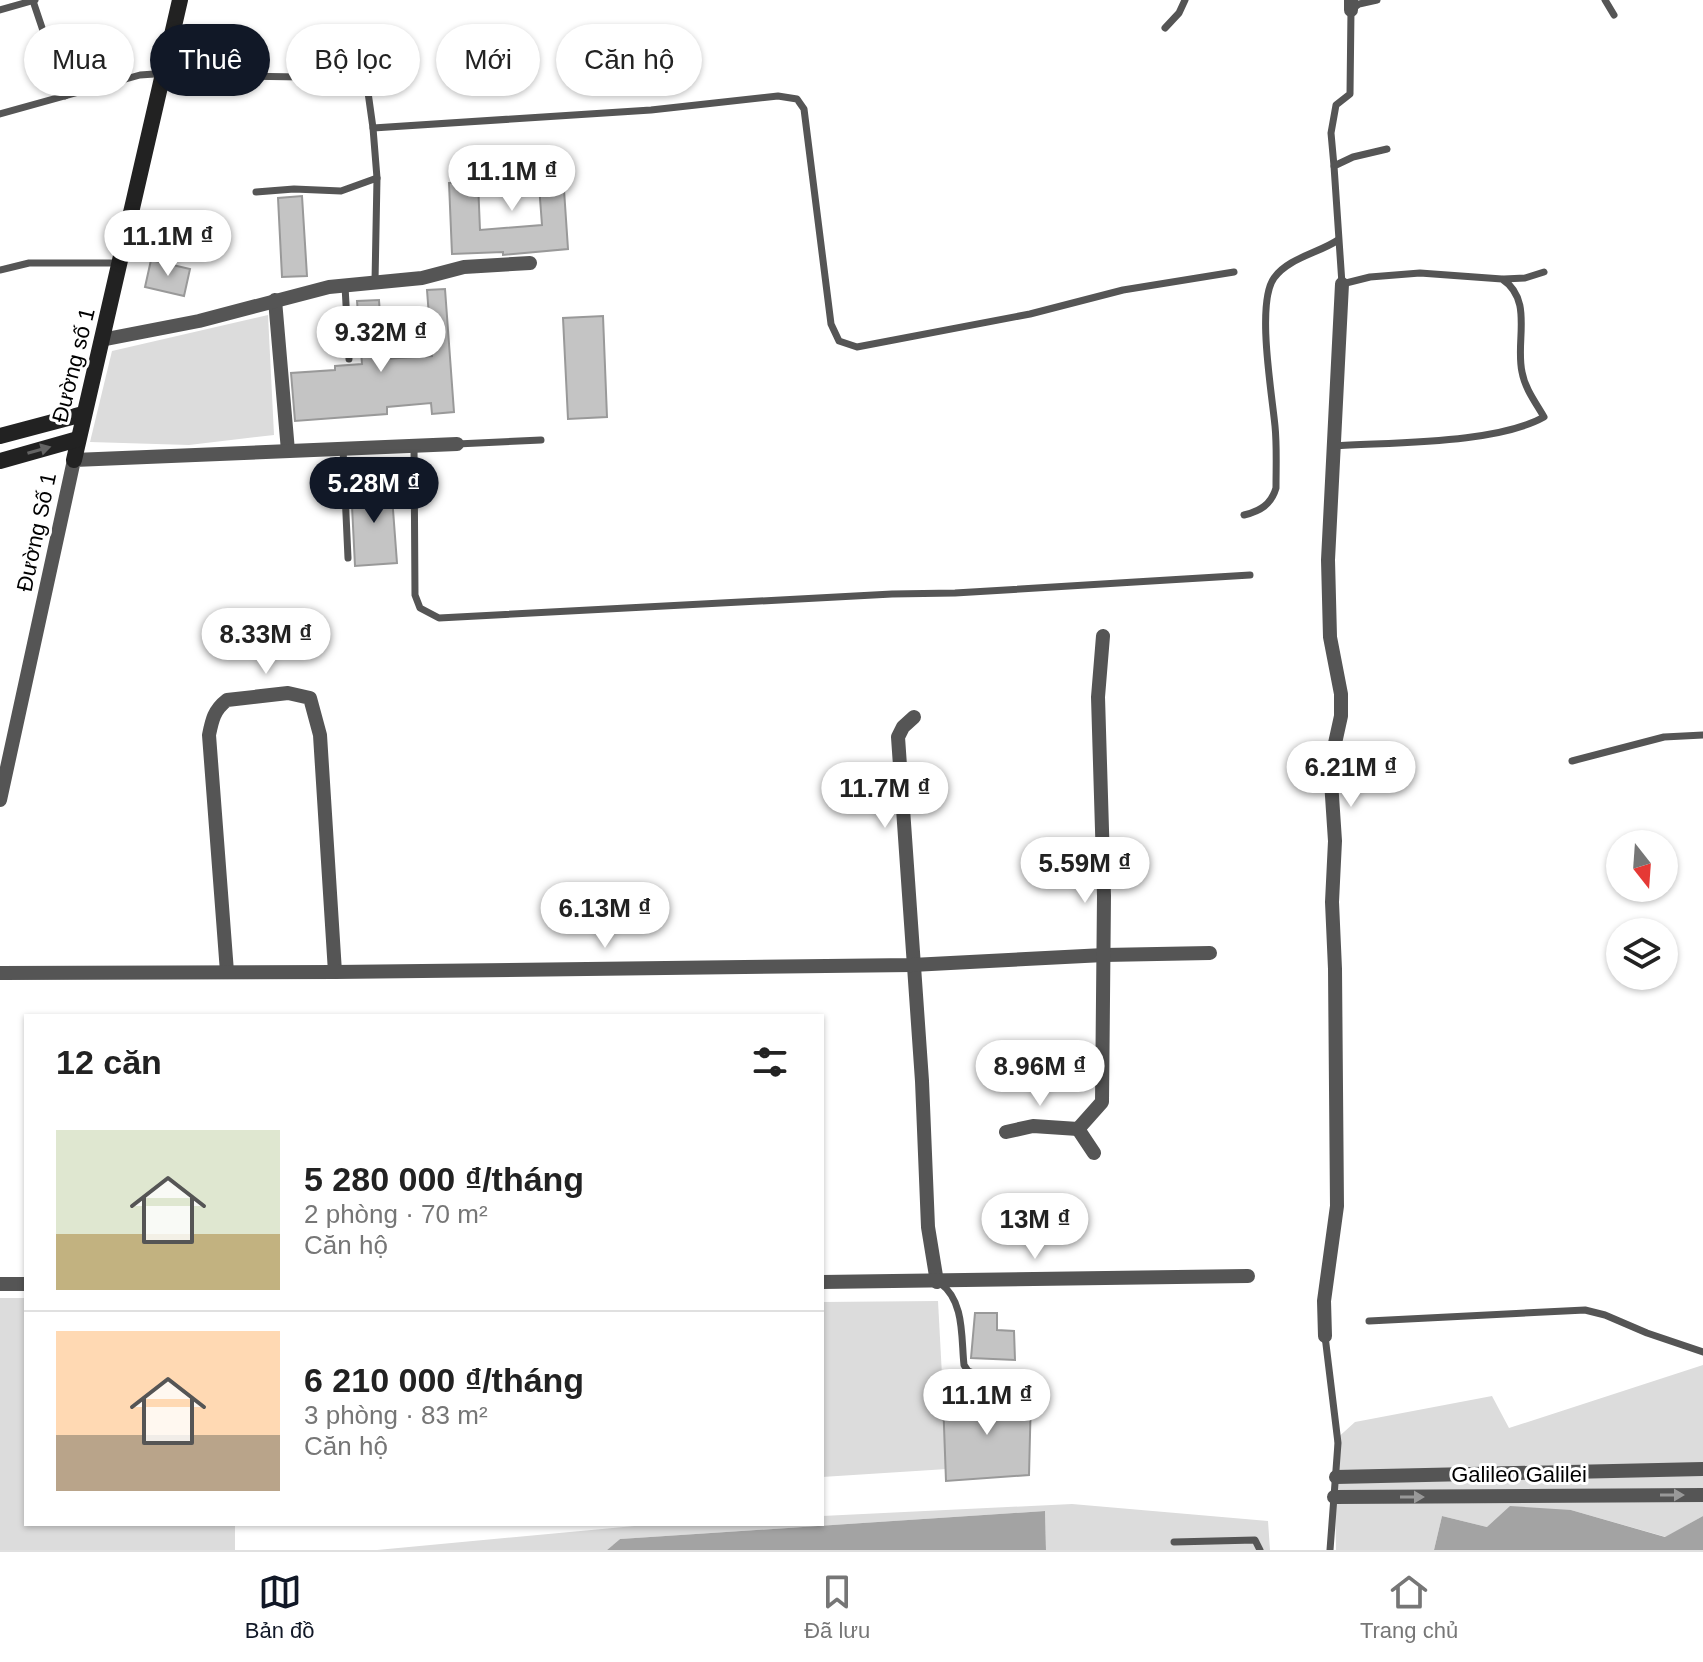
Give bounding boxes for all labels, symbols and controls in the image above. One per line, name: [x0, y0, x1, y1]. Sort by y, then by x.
chip: Mua: [24, 24, 134, 96]
chip: Thuê: [150, 24, 270, 96]
chip: Bộ lọc: [286, 24, 420, 96]
chip: Mới: [436, 24, 540, 96]
chip: Căn hộ: [556, 24, 702, 96]
pin: 11.1M ₫: [438, 145, 586, 213]
text: 11.1M ₫: [466, 156, 558, 186]
pin: 11.1M ₫: [94, 210, 242, 278]
text: 11.1M ₫: [122, 221, 214, 251]
street label: Đường số 1: [47, 305, 100, 425]
pin: 9.32M ₫: [307, 306, 455, 374]
text: 9.32M ₫: [335, 317, 427, 347]
one-way arrow: [27, 443, 51, 456]
pin: 5.28M ₫: [300, 457, 448, 525]
text: 5.28M ₫: [328, 468, 420, 498]
street label: Đường Số 1: [12, 470, 61, 594]
pin: 8.33M ₫: [192, 608, 340, 676]
text: 8.33M ₫: [220, 619, 312, 649]
pin: 6.21M ₫: [1277, 741, 1425, 809]
text: 6.21M ₫: [1305, 752, 1397, 782]
pin: 11.7M ₫: [811, 762, 959, 830]
text: 11.7M ₫: [839, 773, 931, 803]
north arrow: [1606, 830, 1678, 902]
map controls: [1606, 830, 1678, 990]
pin: 5.59M ₫: [1011, 837, 1159, 905]
text: 5.59M ₫: [1039, 848, 1131, 878]
pin: 6.13M ₫: [531, 882, 679, 950]
text: 6.13M ₫: [559, 893, 651, 923]
button: layers: [1606, 918, 1678, 990]
icon: filters: [748, 1040, 792, 1084]
pin: 8.96M ₫: [966, 1040, 1114, 1108]
text: 12 căn: [56, 1043, 162, 1081]
text: 8.96M ₫: [994, 1051, 1086, 1081]
text: 5 280 000 ₫/tháng: [304, 1160, 584, 1198]
icon: home: [120, 1162, 216, 1258]
pin: 13M ₫: [979, 1193, 1091, 1261]
text: 2 phòng · 70 m²: [304, 1199, 488, 1229]
text: 13M ₫: [999, 1204, 1071, 1234]
text: Căn hộ: [304, 1230, 388, 1260]
text: 6 210 000 ₫/tháng: [304, 1361, 584, 1399]
icon: home: [120, 1363, 216, 1459]
pin: 11.1M ₫: [913, 1369, 1061, 1437]
text: 11.1M ₫: [941, 1380, 1033, 1410]
text: 3 phòng · 83 m²: [304, 1400, 488, 1430]
text: Căn hộ: [304, 1431, 388, 1461]
street label: Galileo Galilei: [1451, 1462, 1587, 1487]
one-way arrow: [1660, 1489, 1685, 1501]
one-way arrow: [1400, 1491, 1425, 1503]
tab: Bản đồ: [245, 1570, 315, 1644]
tab: Đã lưu: [804, 1570, 870, 1644]
tab: Trang chủ: [1360, 1570, 1458, 1644]

